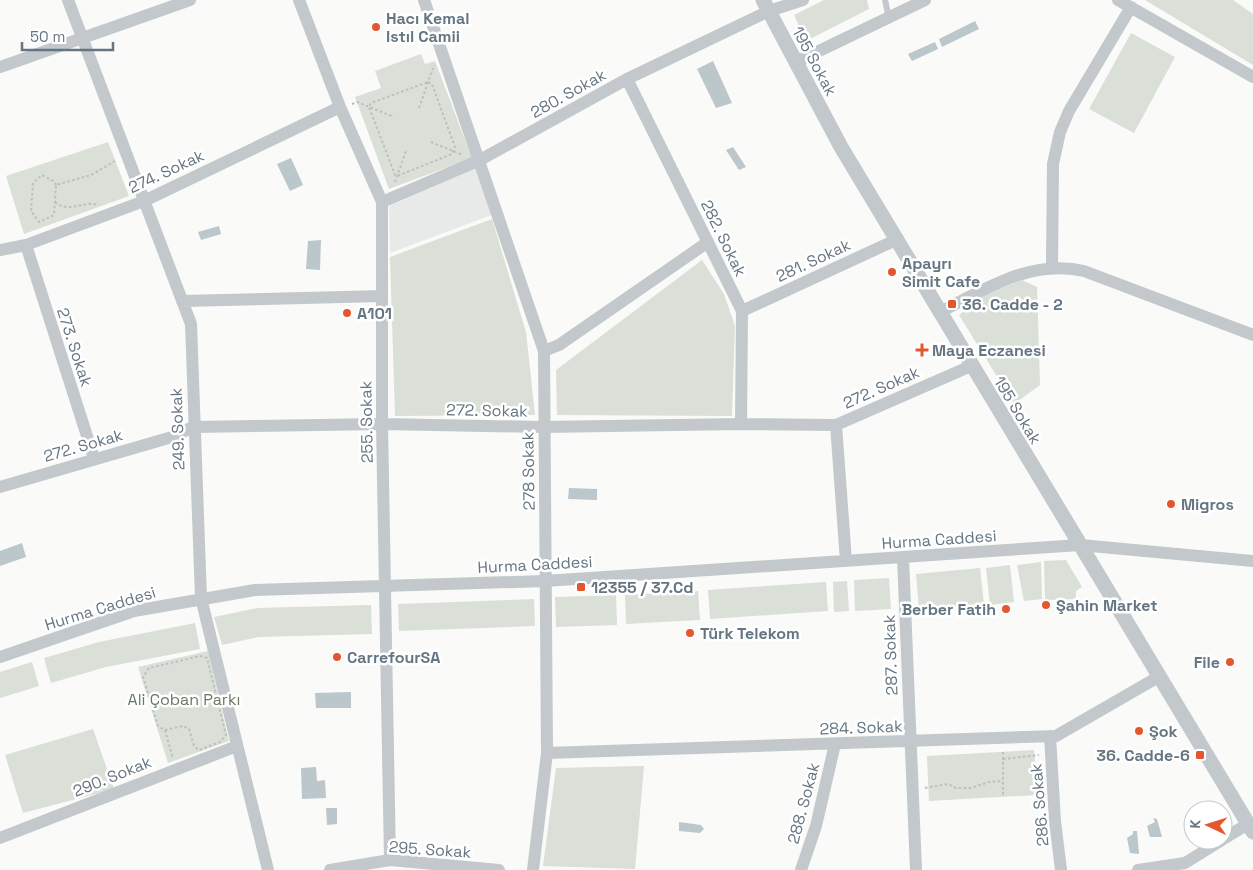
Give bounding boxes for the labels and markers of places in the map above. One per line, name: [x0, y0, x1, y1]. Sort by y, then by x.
place label: Hacı Kemal Istıl Camii: [386, 8, 469, 47]
marker: Hacı Kemal Istıl Camii: [370, 21, 382, 33]
place label: Apayrı Simit Cafe: [902, 253, 980, 292]
marker: Apayrı Simit Cafe: [886, 266, 898, 278]
place label: 36. Cadde - 2: [962, 294, 1063, 315]
marker: 36. Cadde - 2: [946, 298, 958, 310]
place label: A101: [357, 303, 392, 324]
marker: A101: [341, 307, 353, 319]
place label: Maya Eczanesi: [932, 340, 1046, 361]
marker: Maya Eczanesi: [916, 344, 928, 356]
place label: Migros: [1181, 494, 1234, 515]
marker: Migros: [1165, 498, 1177, 510]
place label: 12355 / 37.Cd: [591, 577, 694, 598]
marker: 12355 / 37.Cd: [575, 581, 587, 593]
place label: Şahin Market: [1056, 595, 1158, 616]
place label: Berber Fatih: [901, 599, 996, 620]
marker: Şahin Market: [1040, 599, 1052, 611]
marker: Berber Fatih: [1000, 603, 1012, 615]
place label: Türk Telekom: [700, 623, 800, 644]
marker: Türk Telekom: [684, 627, 696, 639]
place label: CarrefourSA: [347, 647, 440, 668]
marker: CarrefourSA: [331, 651, 343, 663]
place label: File: [1194, 652, 1220, 673]
marker: File: [1224, 656, 1236, 668]
place label: Şok: [1149, 721, 1178, 742]
marker: Şok: [1133, 725, 1145, 737]
place label: 36. Cadde-6: [1096, 745, 1190, 766]
marker: 36. Cadde-6: [1194, 749, 1206, 761]

